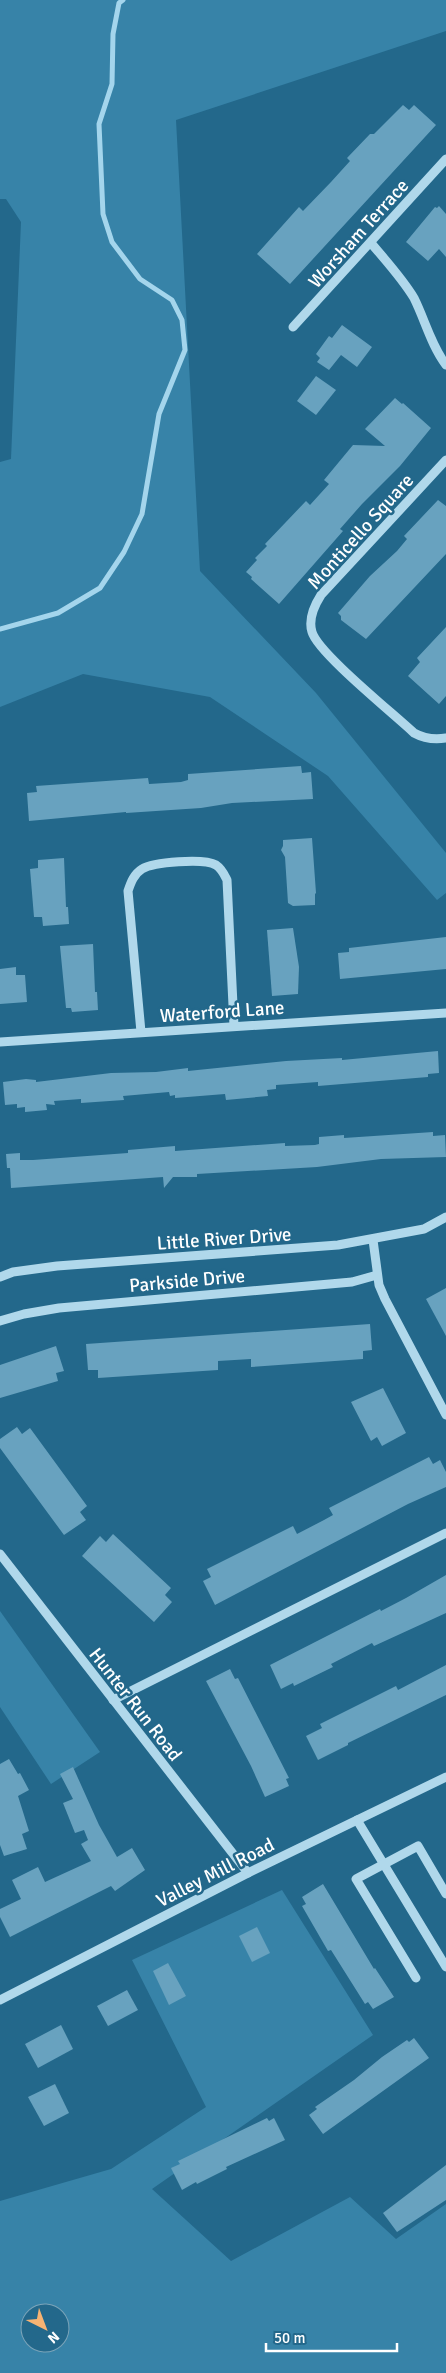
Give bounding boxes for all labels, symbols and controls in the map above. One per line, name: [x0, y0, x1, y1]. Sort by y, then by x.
street label: Worsham Terrace: [303, 174, 414, 293]
street label: Monticello Square: [302, 469, 419, 594]
street label: Waterford Lane: [159, 996, 285, 1028]
street label: Little River Drive: [156, 1222, 292, 1256]
street label: Parkside Drive: [128, 1264, 246, 1298]
street label: Hunter Run Road: [83, 1643, 187, 1766]
street label: Valley Mill Road: [152, 1833, 278, 1913]
north arrow: [20, 2303, 70, 2353]
scale bar: [266, 2320, 397, 2352]
text: N: [44, 2328, 63, 2347]
text: 50 m: [274, 2329, 305, 2347]

